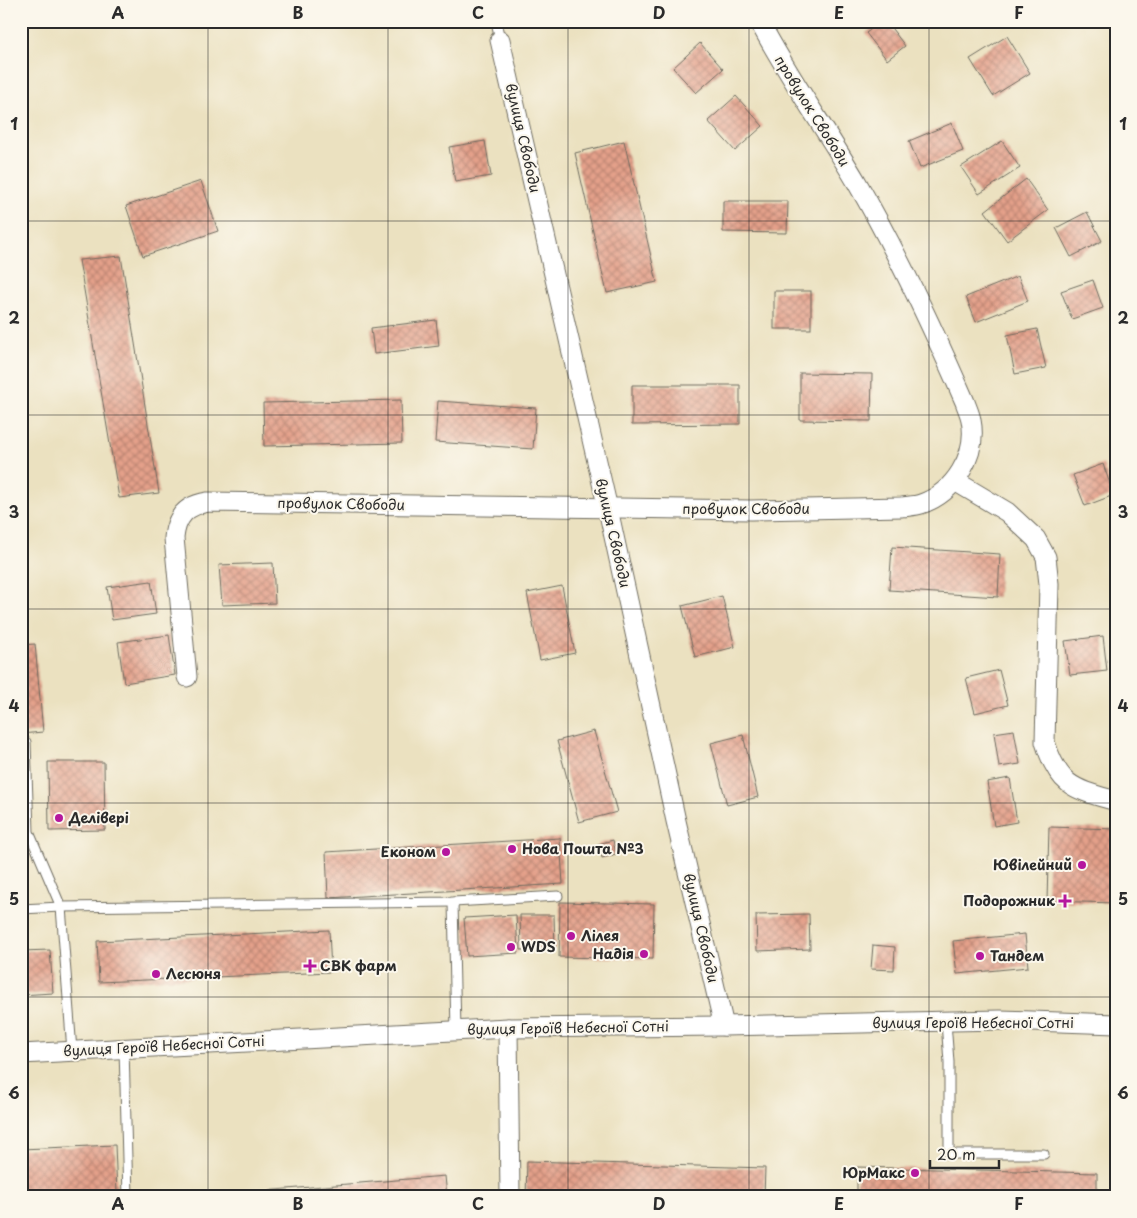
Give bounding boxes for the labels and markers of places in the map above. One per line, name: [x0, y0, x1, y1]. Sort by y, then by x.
place label: Делівері: [68, 807, 129, 828]
marker: Делівері: [53, 812, 65, 824]
place label: Нова Пошта №3: [522, 838, 644, 859]
place label: Економ: [381, 841, 436, 862]
marker: Нова Пошта №3: [506, 843, 518, 855]
marker: Економ: [440, 846, 452, 858]
place label: Ювілейний: [993, 854, 1072, 875]
marker: Ювілейний: [1076, 859, 1088, 871]
place label: Подорожник: [963, 890, 1055, 911]
marker: Подорожник: [1059, 895, 1071, 907]
place label: Лілея: [581, 925, 619, 946]
marker: Лілея: [565, 930, 577, 942]
place label: WDS: [521, 936, 556, 957]
marker: WDS: [505, 941, 517, 953]
place label: Надія: [593, 943, 634, 964]
place label: Тандем: [990, 945, 1044, 966]
marker: Надія: [638, 948, 650, 960]
marker: Тандем: [974, 950, 986, 962]
place label: СВК фарм: [320, 955, 397, 976]
marker: СВК фарм: [304, 960, 316, 972]
place label: Лесюня: [166, 963, 221, 984]
marker: Лесюня: [150, 968, 162, 980]
place label: ЮрМакс: [843, 1162, 905, 1183]
marker: ЮрМакс: [909, 1167, 921, 1179]

